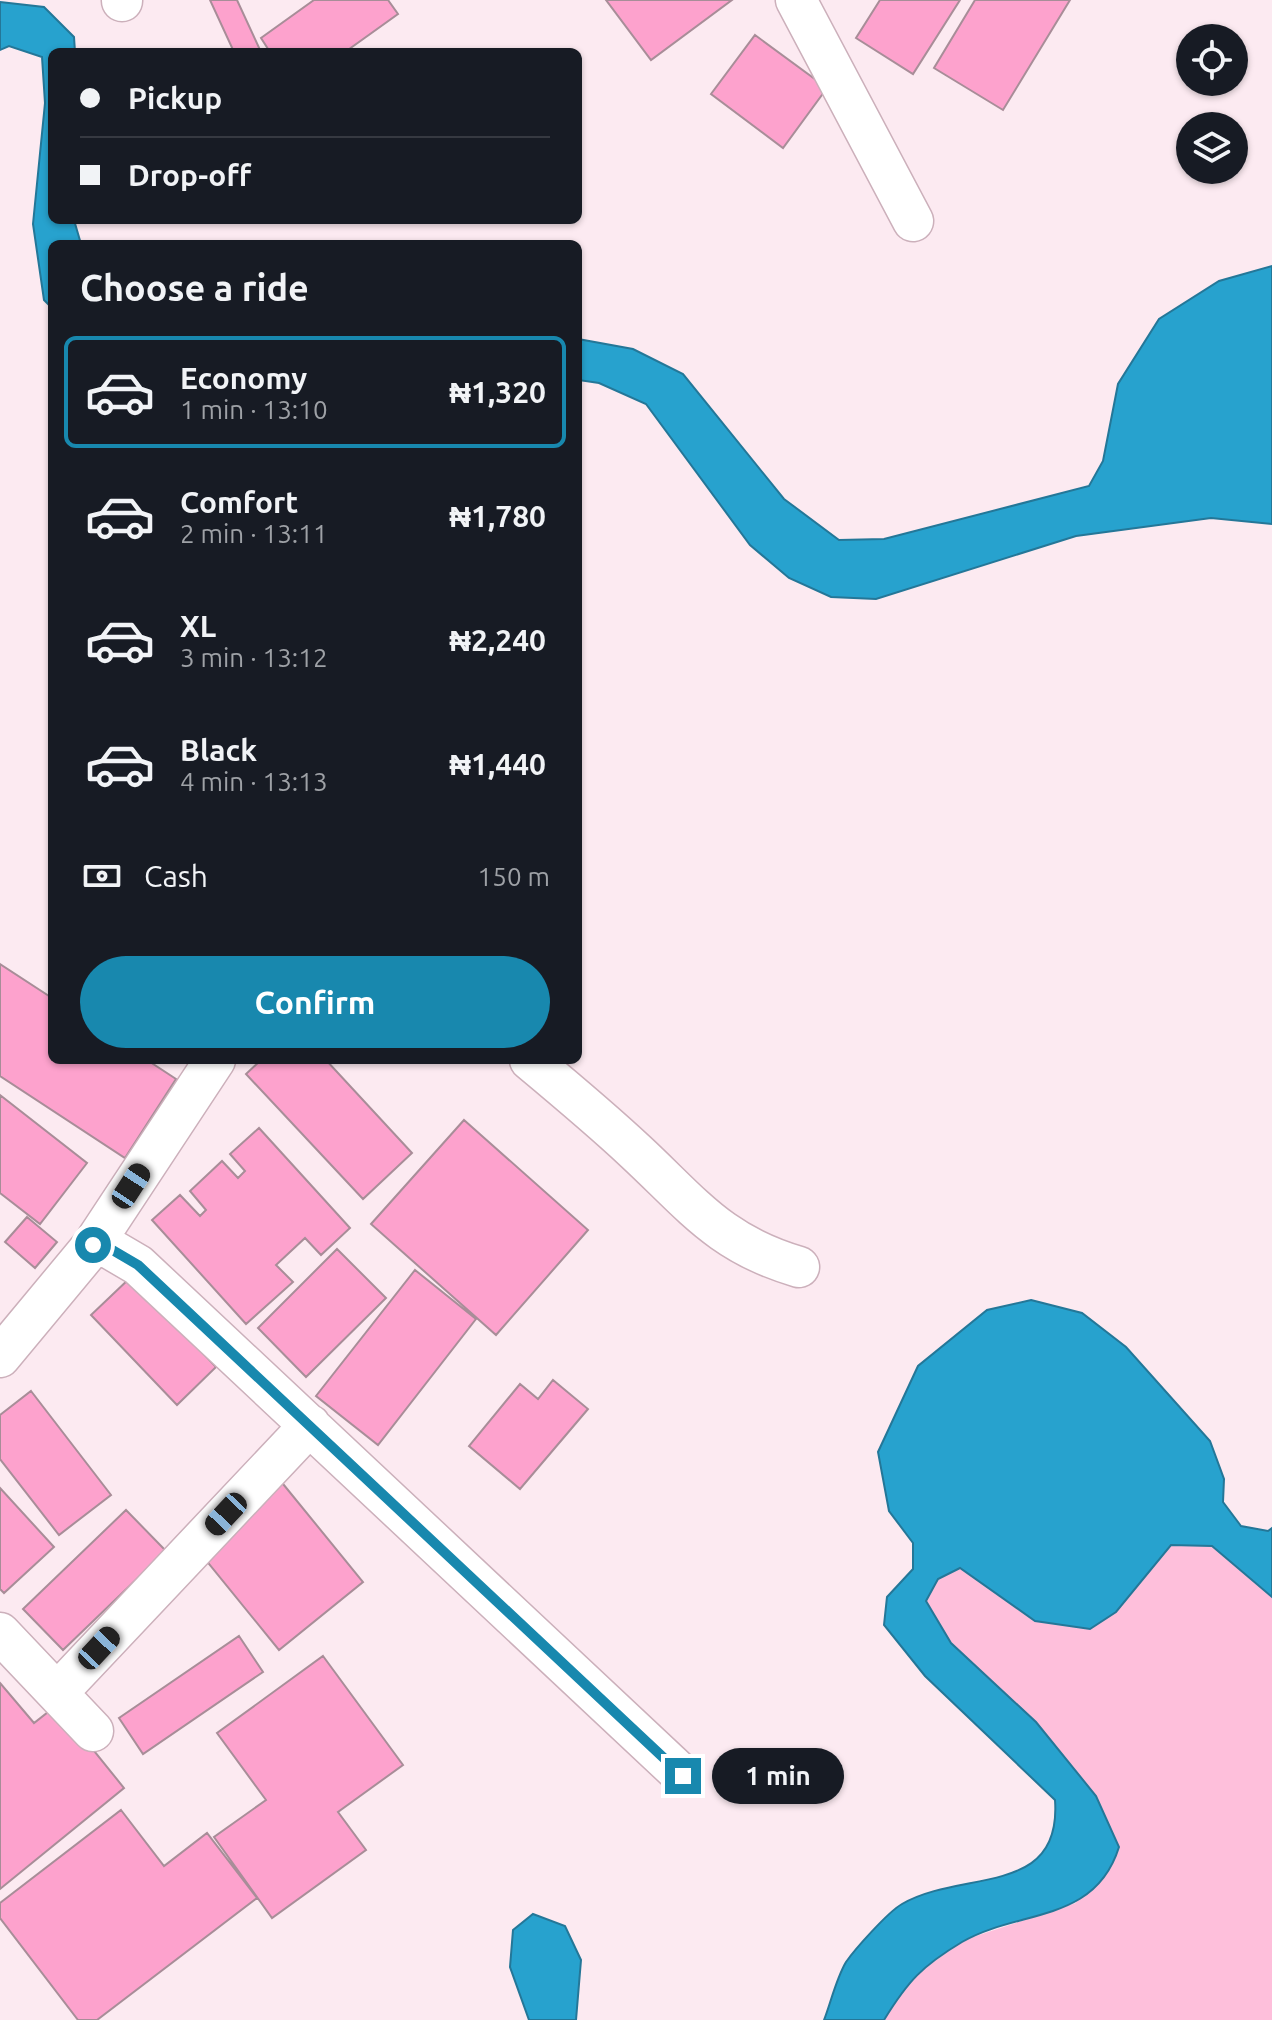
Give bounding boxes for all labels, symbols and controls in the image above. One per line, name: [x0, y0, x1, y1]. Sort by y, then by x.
map controls: [1176, 24, 1248, 184]
button: locate: [1176, 24, 1248, 96]
text: Pickup: [128, 81, 222, 115]
button: layers: [1176, 112, 1248, 184]
text: Drop-off: [128, 158, 251, 192]
text: Choose a ride: [80, 267, 309, 308]
icon: car: [84, 356, 156, 428]
text: Economy: [180, 361, 307, 395]
text: ₦1,320: [449, 375, 546, 409]
text: 1 min · 13:10: [180, 395, 328, 424]
icon: car: [84, 480, 156, 552]
text: Comfort: [180, 485, 298, 519]
text: ₦1,780: [449, 499, 546, 533]
text: 2 min · 13:11: [180, 519, 328, 548]
icon: car: [84, 604, 156, 676]
text: XL: [180, 609, 216, 643]
text: ₦2,240: [449, 623, 546, 657]
text: 3 min · 13:12: [180, 643, 328, 672]
icon: car: [84, 728, 156, 800]
text: Black: [180, 733, 257, 767]
text: ₦1,440: [449, 747, 546, 781]
text: 4 min · 13:13: [180, 767, 328, 796]
icon: cash: [80, 854, 124, 898]
text: Cash: [144, 859, 208, 893]
text: 150 m: [478, 862, 550, 891]
button: Confirm: [80, 956, 550, 1048]
car: [108, 1159, 154, 1213]
route start: [75, 1227, 111, 1263]
car: [201, 1488, 251, 1540]
car: [74, 1622, 124, 1674]
callout: 1 min: [711, 1748, 843, 1804]
route end: [665, 1758, 701, 1794]
text: 1 min: [745, 1761, 811, 1790]

